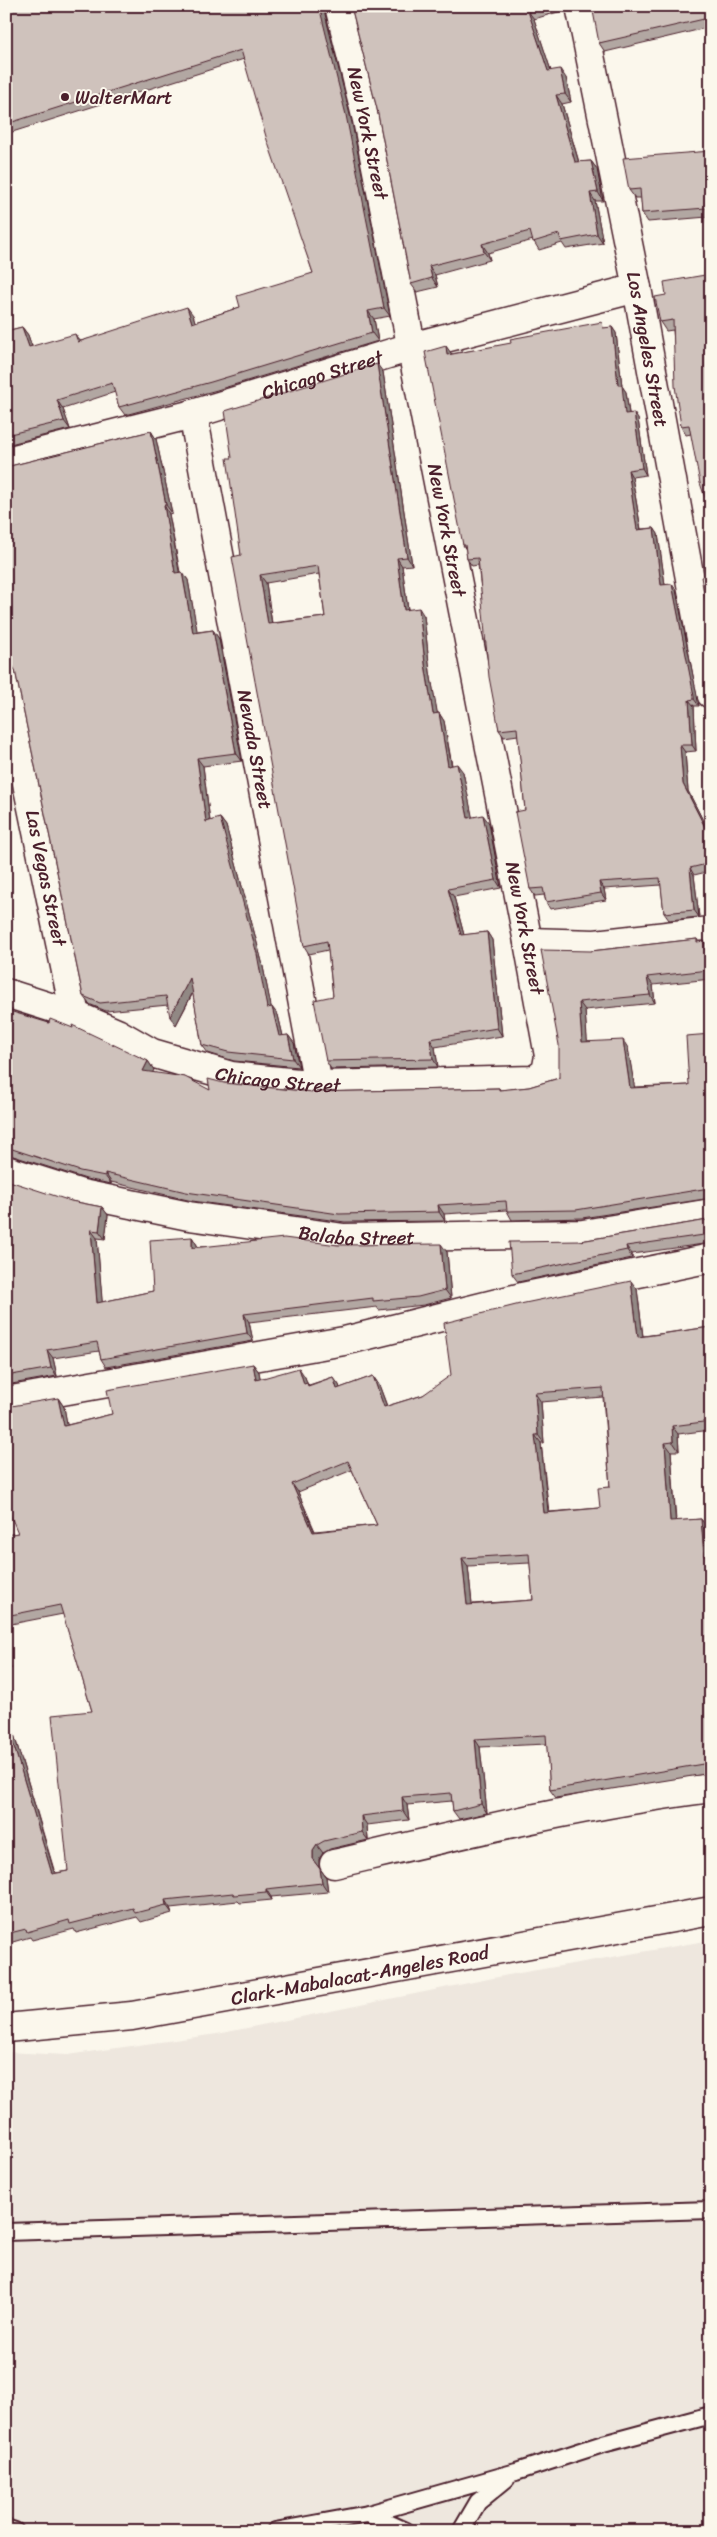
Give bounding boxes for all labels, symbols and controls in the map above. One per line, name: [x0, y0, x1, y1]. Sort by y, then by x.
street label: New York Street: [338, 63, 398, 204]
place label: WalterMart: [75, 81, 172, 114]
marker: WalterMart: [59, 91, 71, 103]
street label: Los Angeles Street: [618, 268, 679, 430]
street label: Chicago Street: [257, 340, 388, 408]
street label: New York Street: [418, 461, 476, 601]
street label: Nevada Street: [228, 687, 283, 812]
street label: Las Vegas Street: [16, 807, 77, 950]
street label: New York Street: [496, 859, 554, 999]
street label: Chicago Street: [212, 1056, 342, 1102]
street label: Balaba Street: [296, 1215, 415, 1254]
street label: Clark-Mabalacat-Angeles Road: [228, 1935, 493, 2014]

